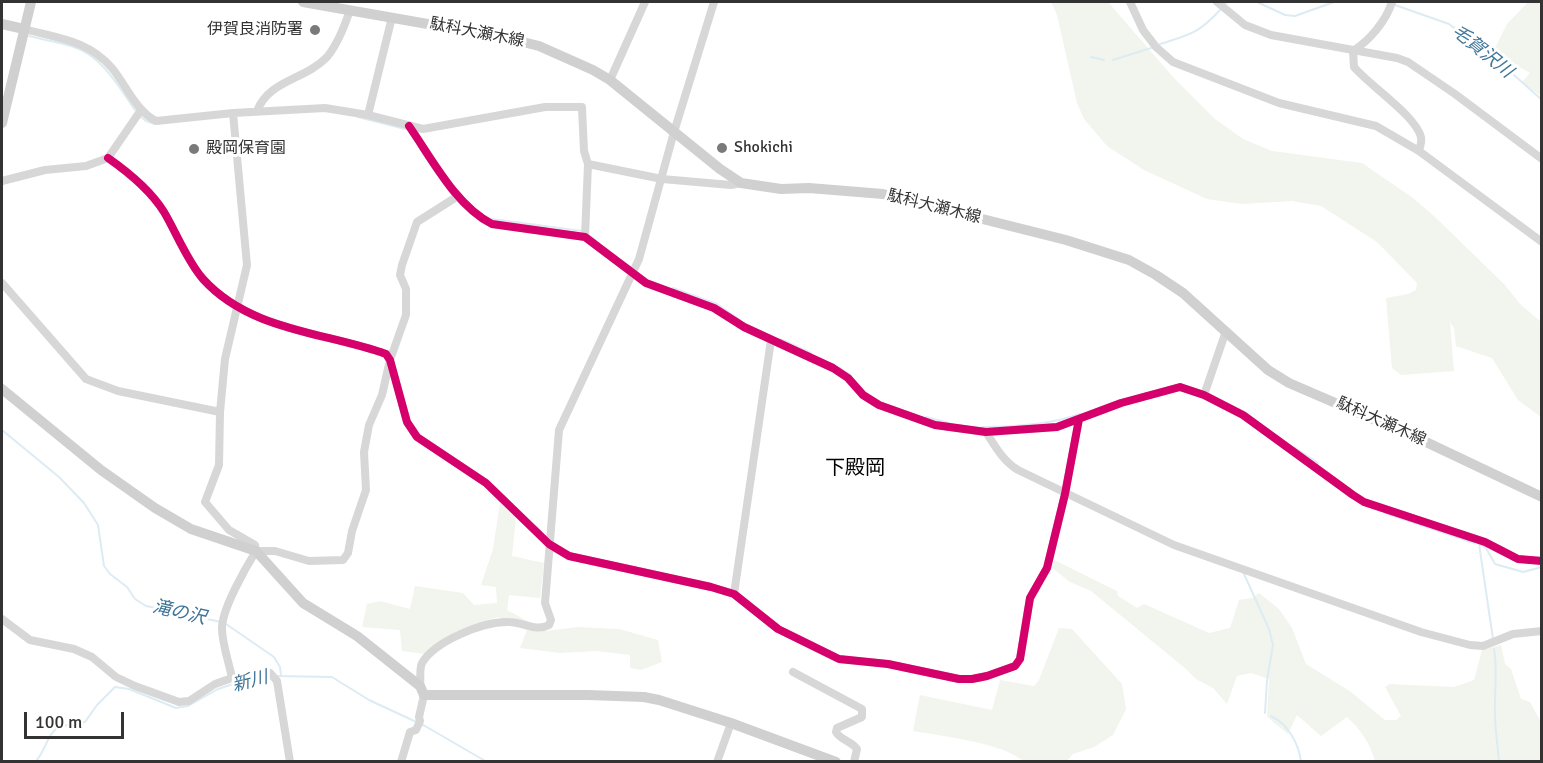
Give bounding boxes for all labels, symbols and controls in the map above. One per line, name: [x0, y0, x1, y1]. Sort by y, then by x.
street label: 駄科大瀬木線: [428, 14, 526, 52]
place label: 伊賀良消防署: [207, 20, 303, 40]
water label: 毛賀沢川: [1447, 21, 1517, 83]
marker: 伊賀良消防署: [308, 23, 322, 37]
place label: Shokichi: [734, 138, 793, 158]
place label: 殿岡保育園: [206, 139, 286, 159]
marker: Shokichi: [715, 141, 729, 155]
marker: 殿岡保育園: [187, 142, 201, 156]
street label: 駄科大瀬木線: [885, 186, 983, 228]
street label: 駄科大瀬木線: [1333, 394, 1429, 450]
district label: 下殿岡: [825, 457, 885, 481]
water label: 滝の沢: [150, 596, 208, 630]
water label: 新川: [230, 667, 270, 697]
scale bar: [27, 700, 128, 738]
text: 100 m: [35, 711, 82, 733]

